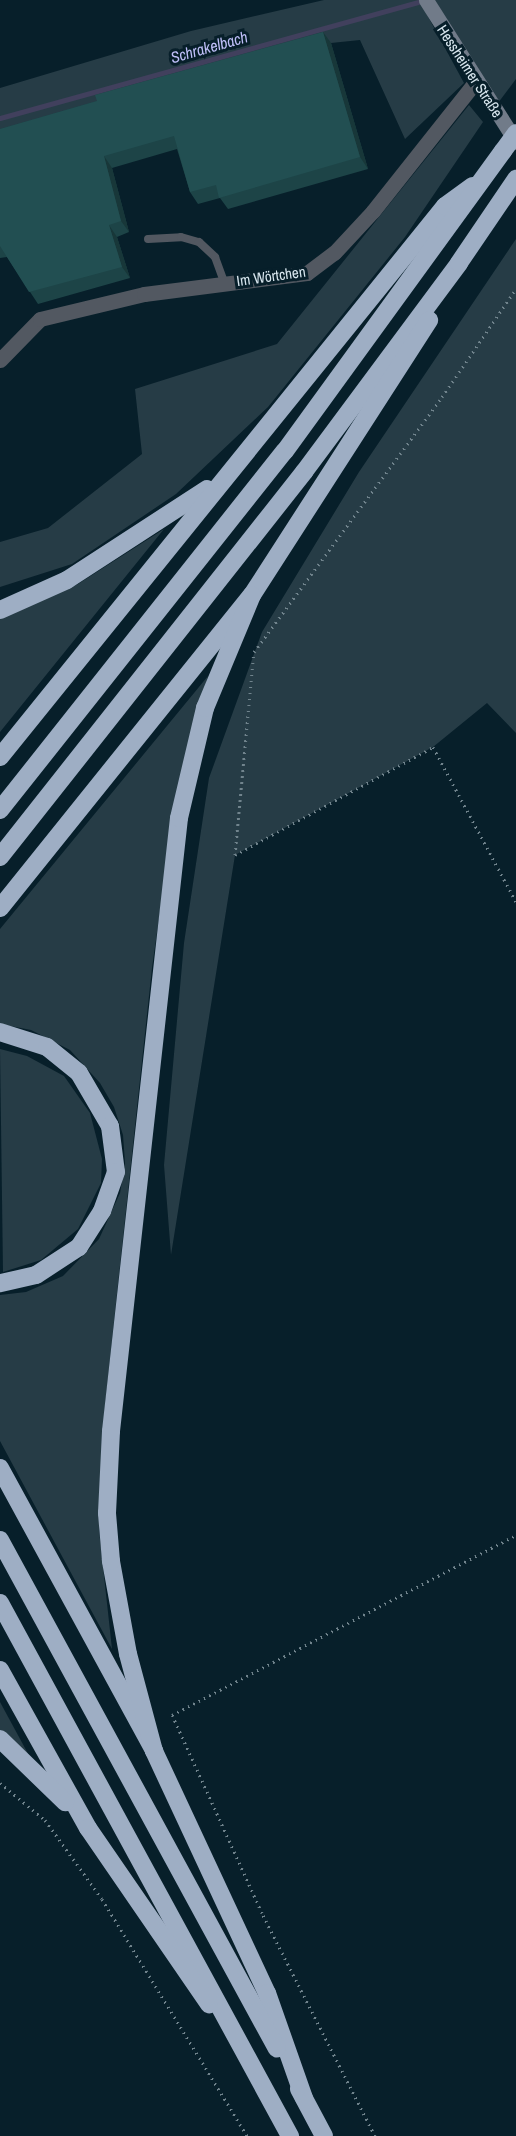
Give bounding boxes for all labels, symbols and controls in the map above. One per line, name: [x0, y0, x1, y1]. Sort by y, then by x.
street label: Hessheimer Straße: [433, 21, 507, 121]
water label: Schrakelbach: [168, 27, 250, 67]
street label: Im Wörtchen: [235, 262, 307, 290]

